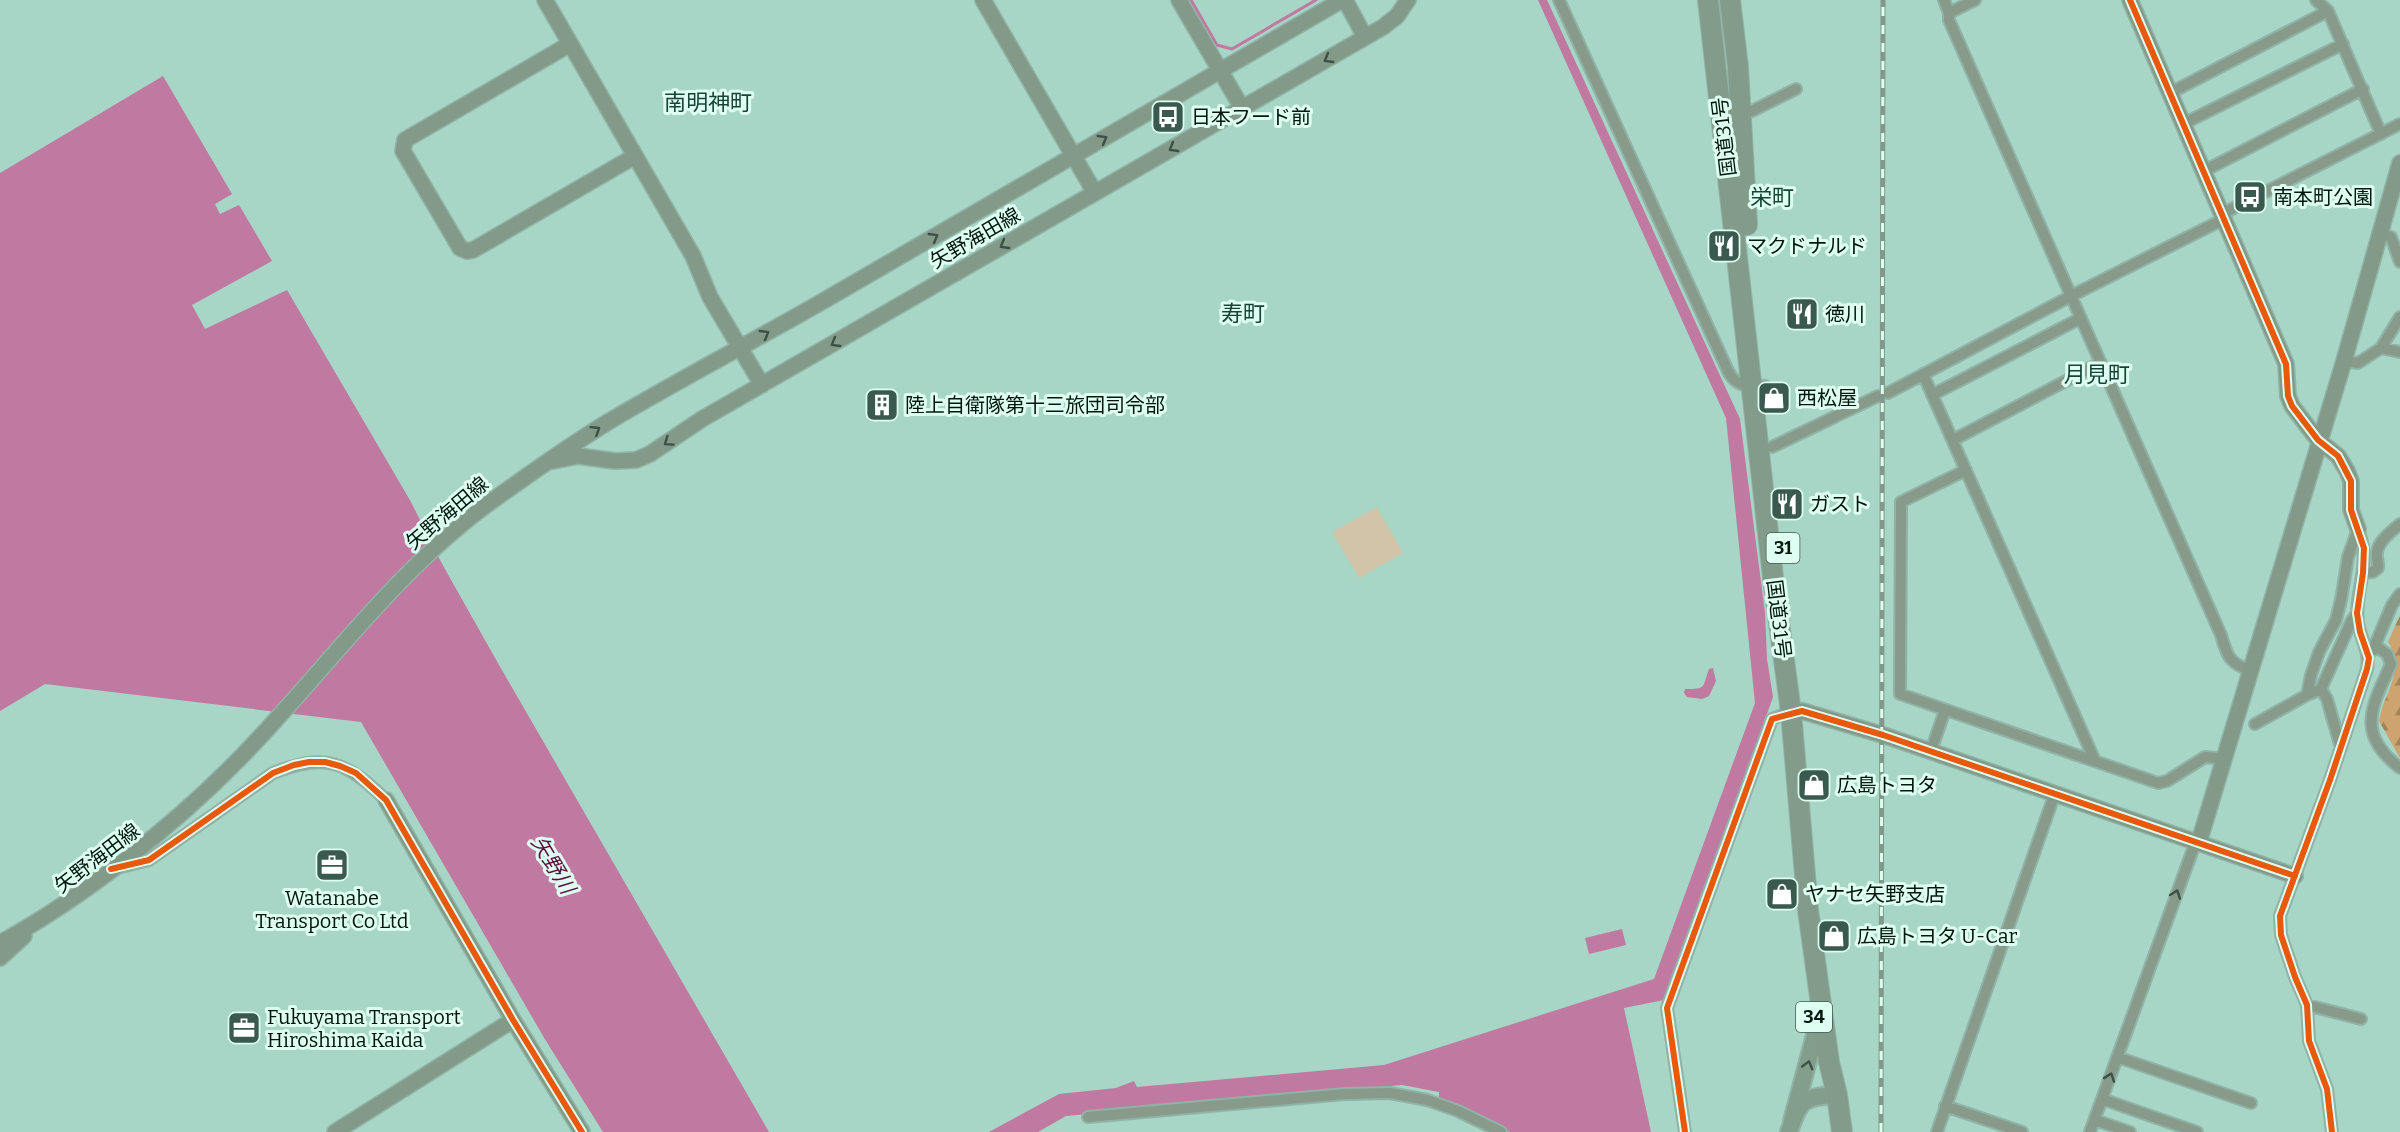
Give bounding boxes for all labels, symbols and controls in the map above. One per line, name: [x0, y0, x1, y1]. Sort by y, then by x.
one-way arrow: [1324, 51, 1334, 63]
district label: 南明神町: [664, 89, 752, 116]
street label: 国道31号: [1707, 96, 1741, 178]
bus stop icon: 日本フード前: [1150, 99, 1186, 135]
place label: 日本フード前: [1191, 105, 1311, 129]
one-way arrow: [1097, 135, 1107, 146]
one-way arrow: [1169, 141, 1179, 152]
bus stop icon: 南本町公園: [2232, 179, 2268, 215]
district label: 栄町: [1750, 184, 1794, 211]
place label: 南本町公園: [2273, 185, 2373, 209]
street label: 矢野海田線: [926, 203, 1024, 273]
restaurant icon: マクドナルド: [1706, 228, 1742, 264]
one-way arrow: [928, 232, 938, 244]
place label: マクドナルド: [1747, 234, 1867, 258]
one-way arrow: [1000, 238, 1010, 250]
restaurant icon: 徳川: [1784, 296, 1820, 332]
district label: 寿町: [1221, 300, 1265, 327]
place label: 徳川: [1825, 302, 1865, 326]
one-way arrow: [759, 330, 770, 341]
one-way arrow: [831, 335, 841, 347]
district label: 月見町: [2064, 361, 2130, 388]
shop icon: 西松屋: [1756, 380, 1792, 416]
place label: 西松屋: [1797, 386, 1857, 410]
building icon: 陸上自衛隊第十三旅団司令部: [864, 387, 900, 423]
place label: 陸上自衛隊第十三旅団司令部: [905, 393, 1165, 417]
one-way arrow: [590, 425, 600, 437]
one-way arrow: [664, 435, 675, 446]
street label: 矢野海田線: [401, 472, 493, 554]
restaurant icon: ガスト: [1769, 486, 1805, 522]
place label: ガスト: [1810, 492, 1870, 516]
road number: 31: [1766, 533, 1800, 563]
street label: 国道31号: [1762, 578, 1796, 660]
shop icon: 広島トヨタ: [1796, 767, 1832, 803]
place label: 広島トヨタ: [1837, 773, 1937, 797]
street label: 矢野海田線: [50, 818, 144, 898]
water label: 矢野川: [526, 831, 581, 900]
office icon: Watanabe Transport Co Ltd: [314, 847, 350, 883]
shop icon: ヤナセ矢野支店: [1764, 876, 1800, 912]
place label: ヤナセ矢野支店: [1805, 882, 1945, 906]
place label: Watanabe Transport Co Ltd: [255, 886, 409, 933]
one-way arrow: [2169, 889, 2182, 899]
shop icon: 広島トヨタ U-Car: [1816, 918, 1852, 954]
place label: 広島トヨタ U-Car: [1857, 924, 2018, 948]
road number: 34: [1796, 1002, 1832, 1032]
place label: Fukuyama Transport Hiroshima Kaida: [267, 1005, 461, 1052]
office icon: Fukuyama Transport Hiroshima Kaida: [226, 1010, 262, 1046]
one-way arrow: [1801, 1060, 1814, 1070]
one-way arrow: [2102, 1072, 2115, 1083]

